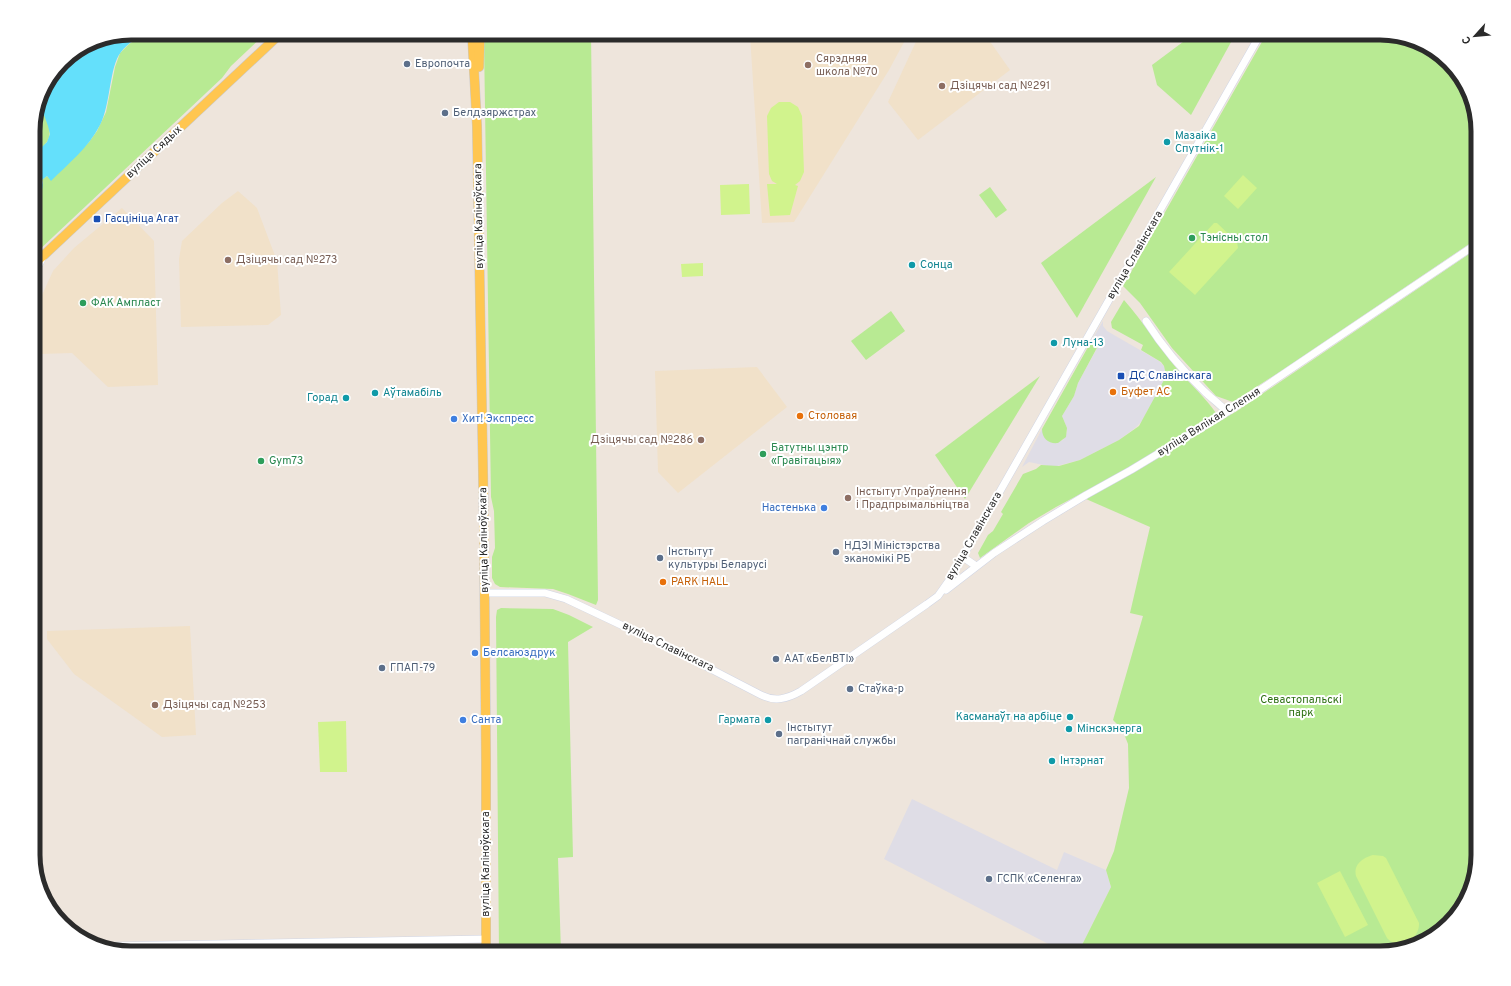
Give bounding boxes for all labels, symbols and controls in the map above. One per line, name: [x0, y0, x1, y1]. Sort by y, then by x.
north arrow: [1455, 16, 1495, 56]
text: С: [1459, 34, 1475, 46]
place label: Сярэдняя школа №70: [816, 52, 878, 79]
place label: Европочта: [415, 57, 470, 71]
marker: Европочта: [402, 59, 412, 69]
marker: Сярэдняя школа №70: [803, 60, 813, 70]
place label: Дзіцячы сад №291: [950, 79, 1050, 93]
marker: Дзіцячы сад №291: [937, 81, 947, 91]
place label: Белдзяржстрах: [453, 106, 537, 120]
marker: Белдзяржстрах: [440, 108, 450, 118]
street label: вуліца Сядых: [123, 122, 185, 181]
place label: Мазаіка Спутнік-1: [1175, 129, 1223, 156]
marker: Мазаіка Спутнік-1: [1162, 137, 1172, 147]
street label: вуліца Каліноўскага: [471, 163, 487, 269]
street label: вуліца Славінскага: [1104, 208, 1166, 302]
place label: Гасцініца Агат: [105, 212, 179, 226]
marker: Гасцініца Агат: [92, 214, 102, 224]
place label: Тэнісны стол: [1200, 231, 1268, 245]
marker: Тэнісны стол: [1187, 233, 1197, 243]
place label: Дзіцячы сад №273: [236, 253, 337, 267]
marker: Дзіцячы сад №273: [223, 255, 233, 265]
place label: Сонца: [920, 258, 953, 272]
marker: Сонца: [907, 260, 917, 270]
place label: ФАК Ампласт: [91, 296, 161, 310]
marker: ФАК Ампласт: [78, 298, 88, 308]
place label: Луна-13: [1062, 336, 1104, 350]
marker: Луна-13: [1049, 338, 1059, 348]
place label: ДС Славінскага: [1129, 369, 1212, 383]
marker: ДС Славінскага: [1116, 371, 1126, 381]
street label: вуліца Вялікая Слепня: [1155, 384, 1263, 460]
place label: Буфет АС: [1121, 385, 1170, 399]
place label: Аўтамабіль: [383, 386, 442, 400]
marker: Буфет АС: [1108, 387, 1118, 397]
marker: Аўтамабіль: [370, 388, 380, 398]
place label: Горад: [307, 391, 338, 405]
marker: Горад: [341, 393, 351, 403]
place label: Столовая: [808, 409, 857, 423]
marker: Столовая: [795, 411, 805, 421]
place label: Хит! Экспресс: [462, 412, 534, 426]
marker: Хит! Экспресс: [449, 414, 459, 424]
place label: Дзіцячы сад №286: [590, 433, 693, 447]
marker: Дзіцячы сад №286: [696, 435, 706, 445]
place label: Батутны цэнтр «Гравітацыя»: [771, 441, 848, 468]
marker: Батутны цэнтр «Гравітацыя»: [758, 449, 768, 459]
place label: Gym73: [269, 454, 303, 468]
marker: Gym73: [256, 456, 266, 466]
place label: Інстытут Упраўлення і Прадпрымальніцтва: [856, 485, 969, 512]
street label: вуліца Каліноўскага: [476, 487, 492, 593]
street label: вуліца Славінскага: [943, 489, 1005, 583]
marker: Інстытут Упраўлення і Прадпрымальніцтва: [843, 493, 853, 503]
place label: Настенька: [762, 501, 816, 515]
marker: Настенька: [819, 503, 829, 513]
place label: НДЭІ Міністэрства эканомікі РБ: [844, 539, 940, 566]
place label: Інстытут культуры Беларусі: [668, 545, 767, 572]
marker: НДЭІ Міністэрства эканомікі РБ: [831, 547, 841, 557]
marker: Інстытут культуры Беларусі: [655, 553, 665, 563]
place label: PARK HALL: [671, 575, 728, 589]
marker: PARK HALL: [658, 577, 668, 587]
street label: вуліца Славінскага: [620, 619, 716, 675]
place label: Белсаюздрук: [483, 646, 556, 660]
marker: Белсаюздрук: [470, 648, 480, 658]
place label: ААТ «БелВТІ»: [784, 652, 855, 666]
marker: ААТ «БелВТІ»: [771, 654, 781, 664]
place label: ГПАП-79: [390, 661, 435, 675]
marker: ГПАП-79: [377, 663, 387, 673]
place label: Стаўка-р: [858, 682, 904, 696]
marker: Стаўка-р: [845, 684, 855, 694]
park label: Севастопальскі парк: [1260, 693, 1342, 720]
place label: Дзіцячы сад №253: [163, 698, 266, 712]
marker: Дзіцячы сад №253: [150, 700, 160, 710]
place label: Касманаўт на арбіце: [956, 710, 1062, 724]
marker: Касманаўт на арбіце: [1065, 712, 1075, 722]
place label: Санта: [471, 713, 502, 727]
place label: Гармата: [718, 713, 760, 727]
marker: Санта: [458, 715, 468, 725]
marker: Гармата: [763, 715, 773, 725]
place label: Інстытут пагранічнай службы: [787, 721, 896, 748]
place label: Мінскэнерга: [1077, 722, 1142, 736]
marker: Мінскэнерга: [1064, 724, 1074, 734]
marker: Інстытут пагранічнай службы: [774, 729, 784, 739]
place label: Інтэрнат: [1060, 754, 1104, 768]
marker: Інтэрнат: [1047, 756, 1057, 766]
street label: вуліца Каліноўскага: [479, 811, 493, 917]
place label: ГСПК «Селенга»: [997, 872, 1082, 886]
marker: ГСПК «Селенга»: [984, 874, 994, 884]

